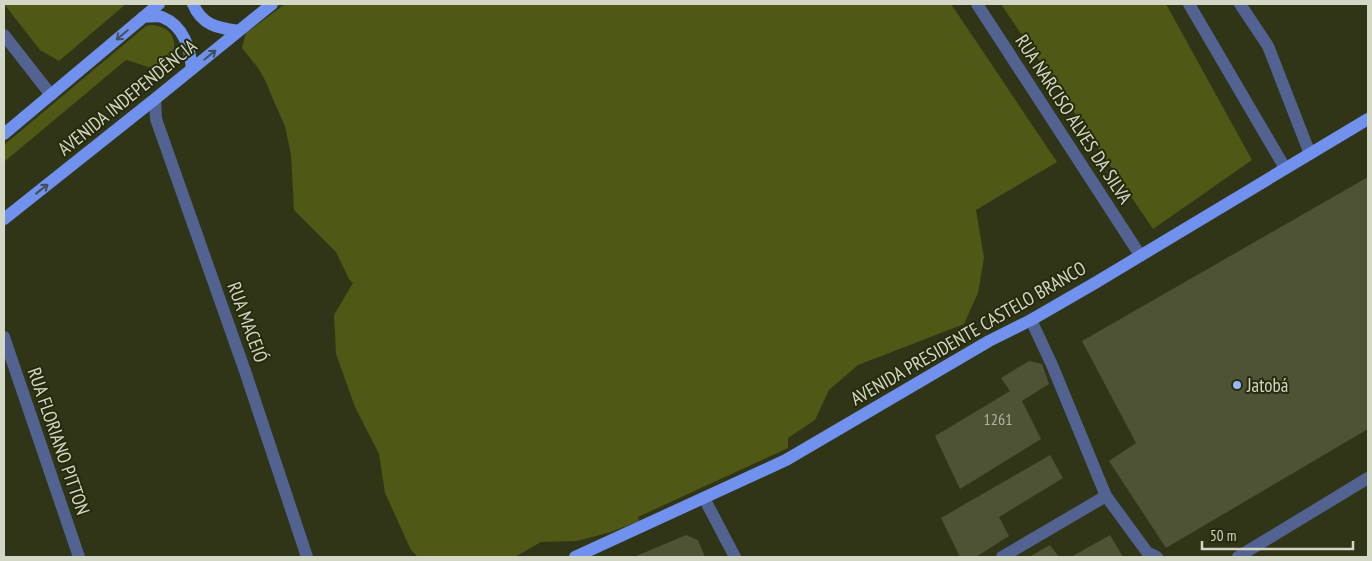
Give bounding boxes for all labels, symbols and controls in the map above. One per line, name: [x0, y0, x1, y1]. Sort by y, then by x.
one-way arrow: [115, 29, 128, 41]
street label: RUA NARCISO ALVES DA SILVA: [1010, 30, 1138, 208]
street label: AVENIDA INDEPENDÊNCIA: [53, 34, 201, 160]
one-way arrow: [203, 49, 216, 60]
one-way arrow: [35, 183, 48, 194]
street label: AVENIDA PRESIDENTE CASTELO BRANCO: [846, 256, 1090, 410]
street label: RUA MACEIÓ: [222, 279, 274, 365]
street label: RUA FLORIANO PITTON: [23, 364, 95, 518]
place label: Jatobá: [1246, 373, 1288, 397]
marker: Jatobá: [1231, 379, 1243, 391]
house number: 1261: [984, 409, 1012, 429]
scale bar: [1202, 518, 1353, 550]
text: 50 m: [1210, 526, 1236, 545]

